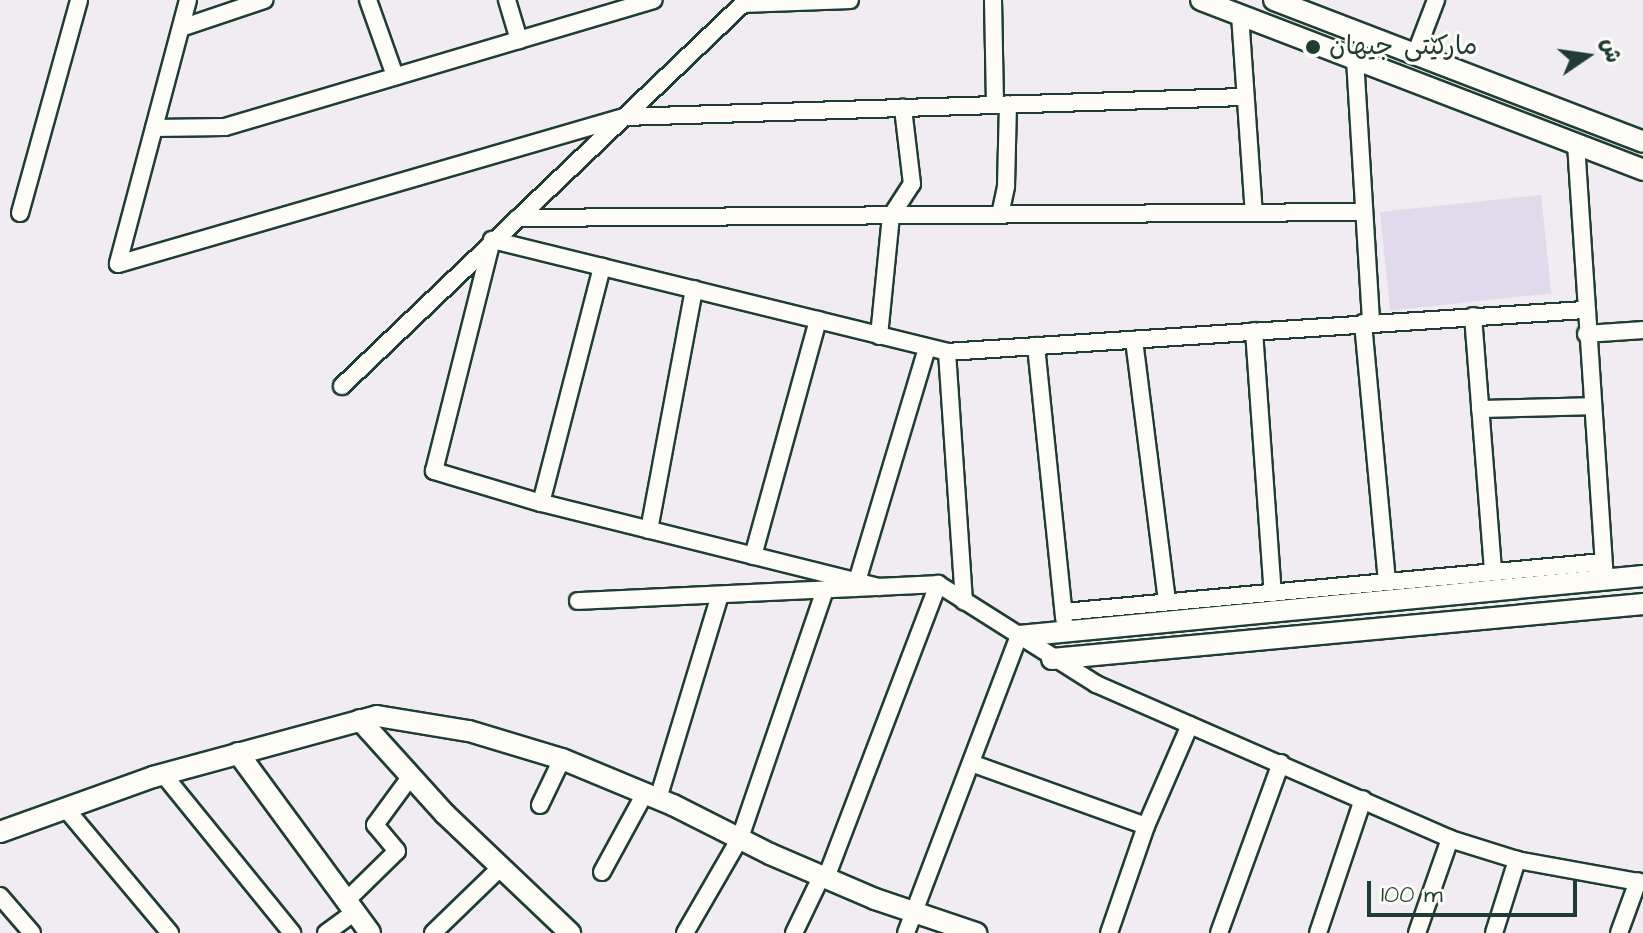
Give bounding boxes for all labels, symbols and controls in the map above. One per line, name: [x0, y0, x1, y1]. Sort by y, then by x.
north arrow: [1547, 16, 1627, 96]
place label: مارکێتی جیهان: [1329, 31, 1477, 63]
text: ش: [1593, 35, 1629, 66]
marker: مارکێتی جیهان: [1304, 38, 1322, 56]
scale bar: [1371, 865, 1581, 915]
text: 100 m: [1381, 878, 1443, 912]

